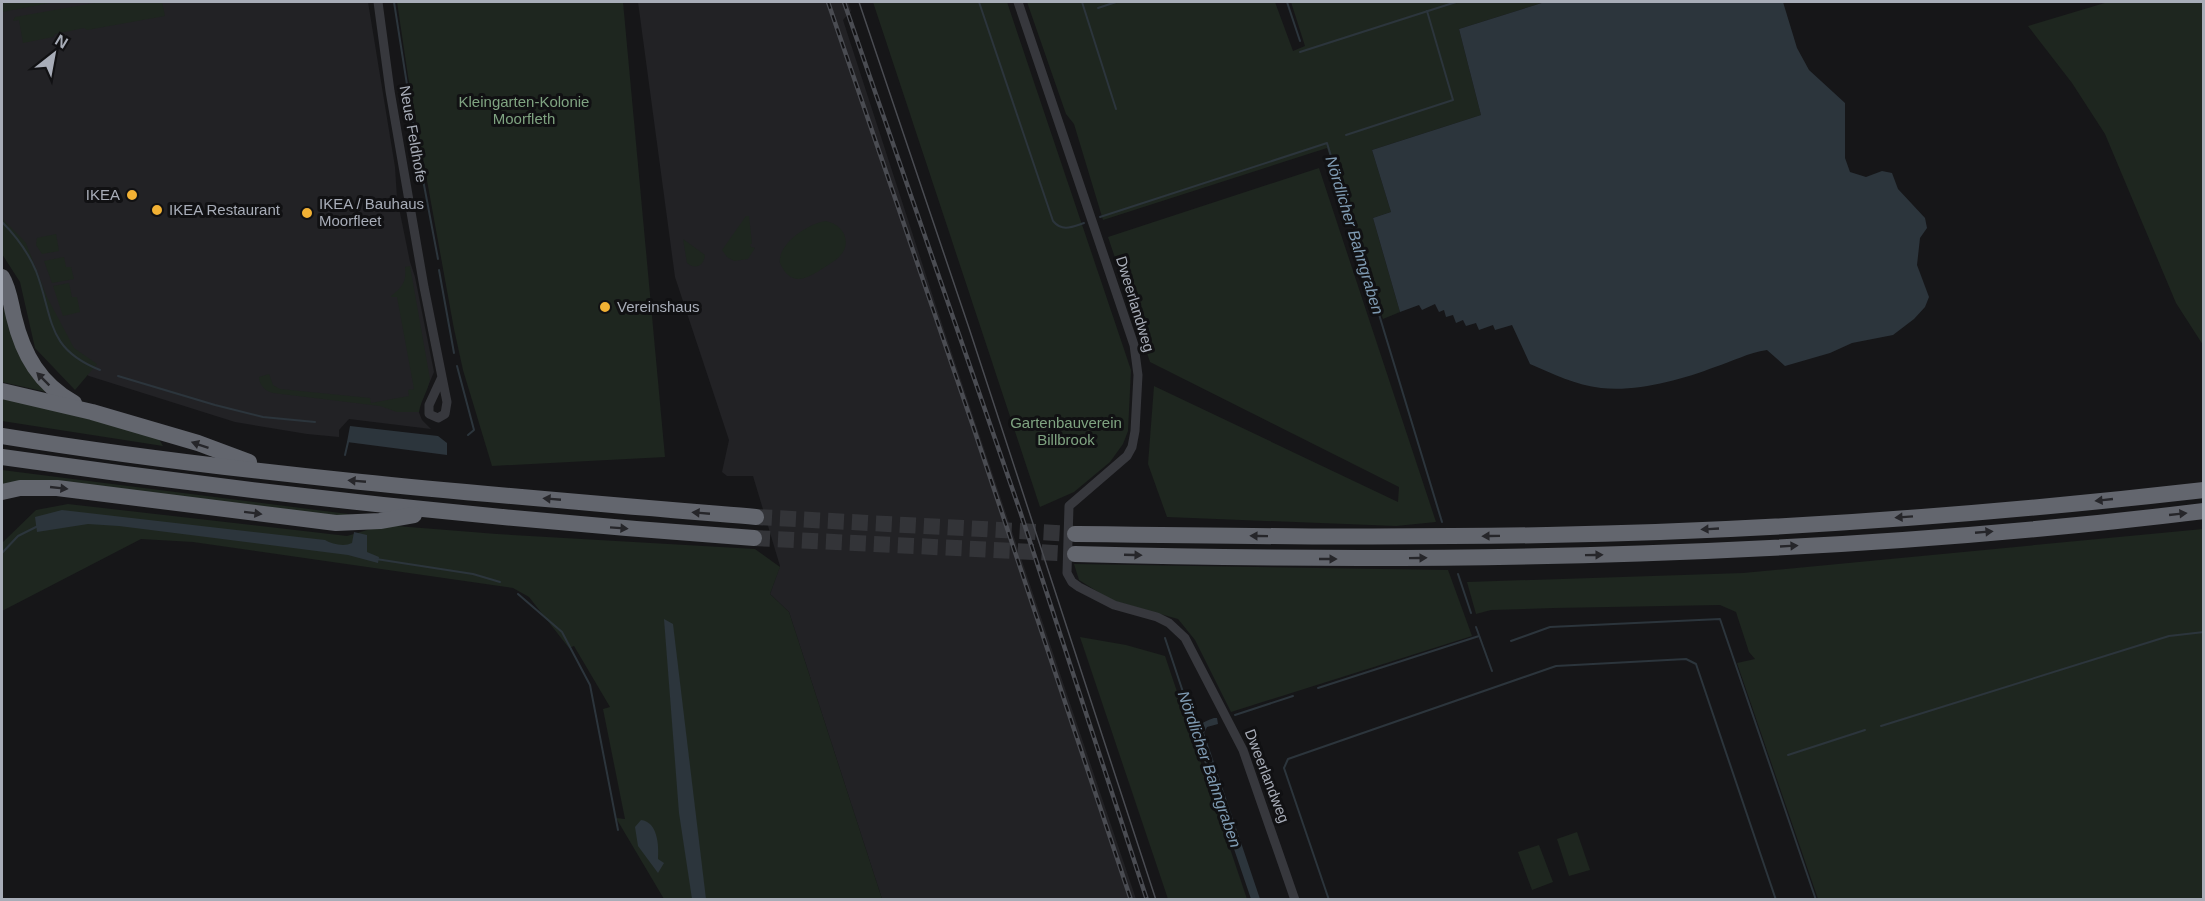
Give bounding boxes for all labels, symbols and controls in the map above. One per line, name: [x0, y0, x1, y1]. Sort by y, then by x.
north arrow: [24, 24, 84, 84]
text: N: [52, 31, 71, 52]
street label: Neue Feldhofe: [397, 84, 430, 184]
park label: Kleingarten-Kolonie Moorfleth: [459, 93, 589, 127]
water label: Nördlicher Bahngraben: [1322, 154, 1387, 316]
place label: IKEA: [86, 186, 120, 203]
marker: IKEA: [125, 188, 139, 202]
place label: IKEA / Bauhaus Moorfleet: [319, 195, 424, 229]
place label: IKEA Restaurant: [169, 201, 281, 218]
marker: IKEA Restaurant: [150, 203, 164, 217]
marker: IKEA / Bauhaus Moorfleet: [300, 206, 314, 220]
street label: Dweerlandweg: [1113, 254, 1158, 354]
place label: Vereinshaus: [617, 298, 700, 315]
marker: Vereinshaus: [598, 300, 612, 314]
one-way arrow: [36, 371, 50, 386]
park label: Gartenbauverein Billbrook: [1010, 414, 1122, 448]
one-way arrow: [191, 439, 209, 449]
one-way arrow: [348, 476, 367, 486]
one-way arrow: [50, 484, 69, 493]
one-way arrow: [542, 494, 561, 504]
one-way arrow: [2094, 496, 2113, 505]
one-way arrow: [244, 508, 263, 518]
one-way arrow: [692, 508, 711, 518]
one-way arrow: [2168, 509, 2187, 519]
one-way arrow: [1895, 513, 1914, 522]
one-way arrow: [609, 524, 628, 533]
one-way arrow: [1700, 524, 1719, 533]
one-way arrow: [1974, 527, 1993, 537]
one-way arrow: [1481, 531, 1500, 541]
one-way arrow: [1250, 532, 1269, 541]
one-way arrow: [1780, 541, 1799, 550]
one-way arrow: [1585, 550, 1604, 560]
one-way arrow: [1124, 551, 1143, 560]
one-way arrow: [1408, 553, 1427, 563]
one-way arrow: [1319, 554, 1338, 564]
water label: Nördlicher Bahngraben: [1175, 689, 1244, 850]
street label: Dweerlandweg: [1242, 726, 1293, 825]

